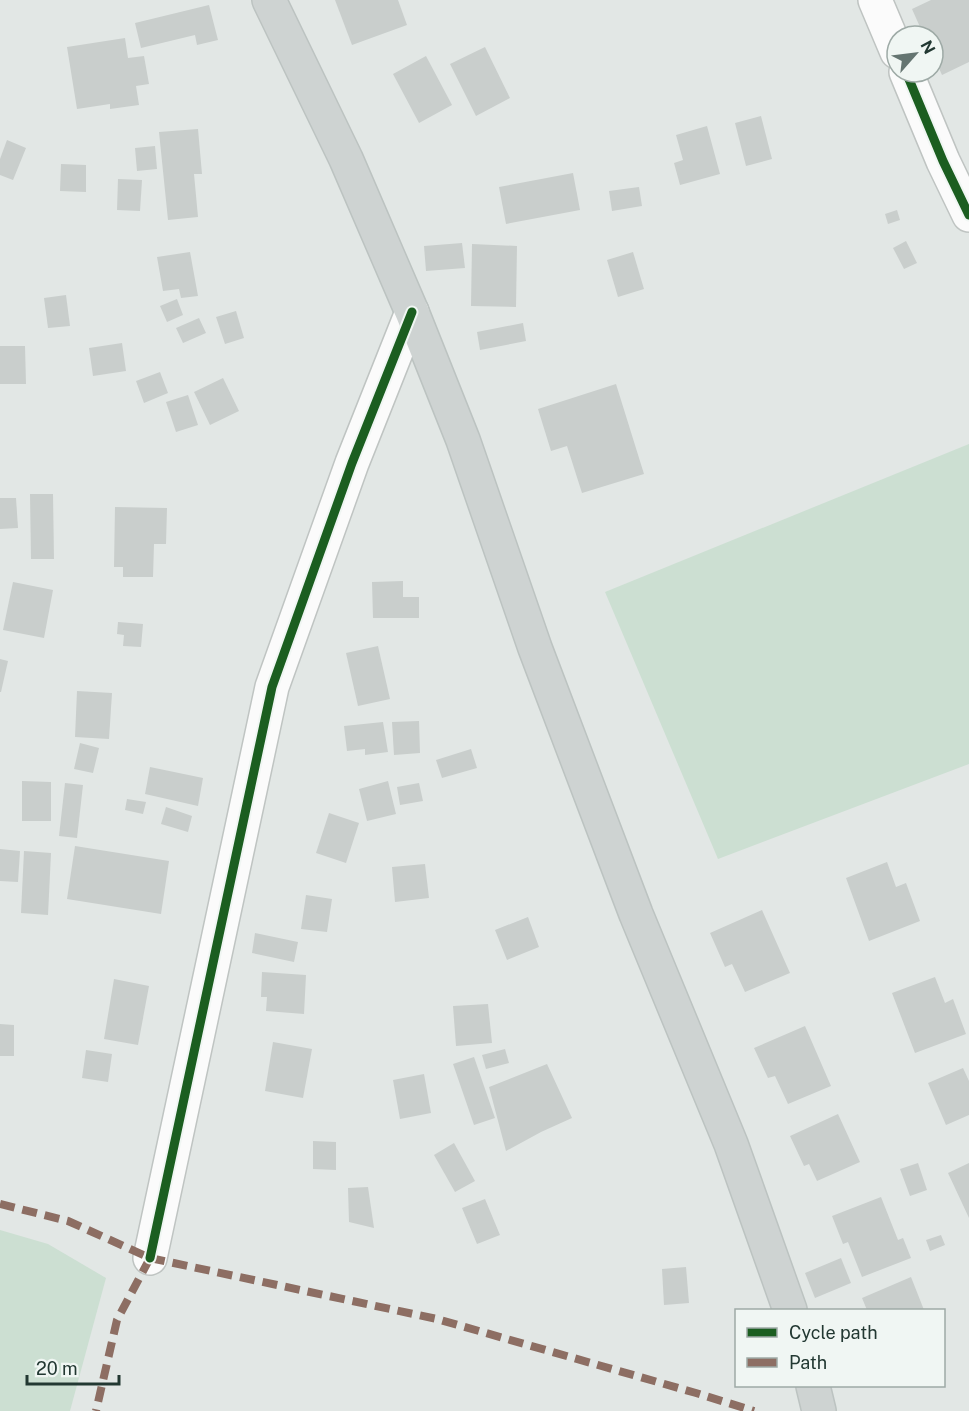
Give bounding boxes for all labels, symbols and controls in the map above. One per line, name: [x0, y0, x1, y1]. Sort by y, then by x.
north arrow: [885, 24, 945, 84]
text: N: [916, 37, 939, 57]
legend: [735, 1309, 945, 1387]
text: Cycle path: [789, 1322, 878, 1343]
scale bar: [27, 1348, 118, 1386]
text: Path: [789, 1352, 827, 1373]
text: 20 m: [36, 1358, 78, 1379]

